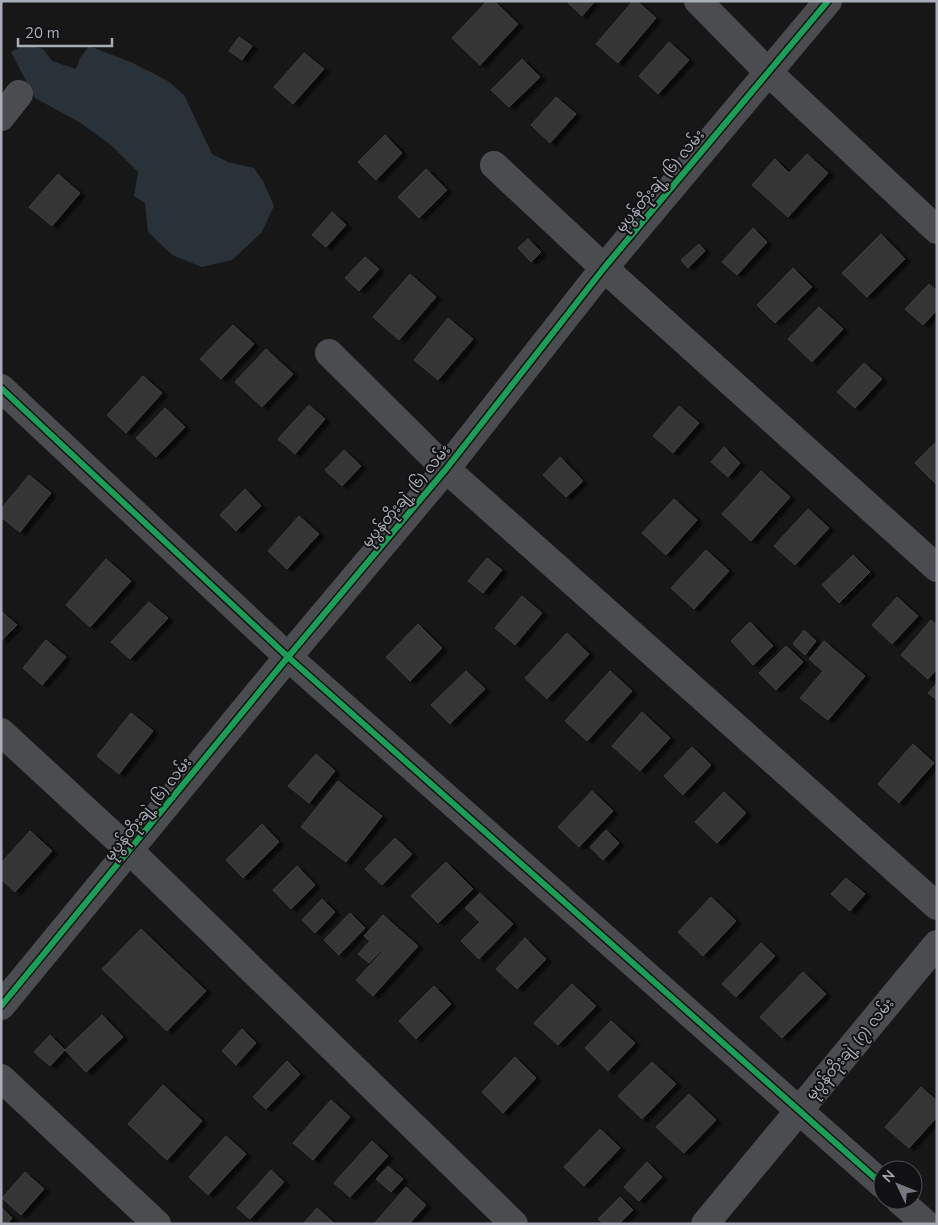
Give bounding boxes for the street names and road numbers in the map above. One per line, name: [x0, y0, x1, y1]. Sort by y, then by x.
street label: မုပွန်တိုးချဲ့ (၆) လမ်း: [611, 125, 710, 238]
street label: မုပွန်တိုးချဲ့ (၆) လမ်း: [357, 440, 456, 553]
street label: မုပွန်တိုးချဲ့ (၆) လမ်း: [100, 753, 198, 866]
street label: မုပွန်တိုးချဲ့ (၇) လမ်း: [802, 994, 900, 1105]

